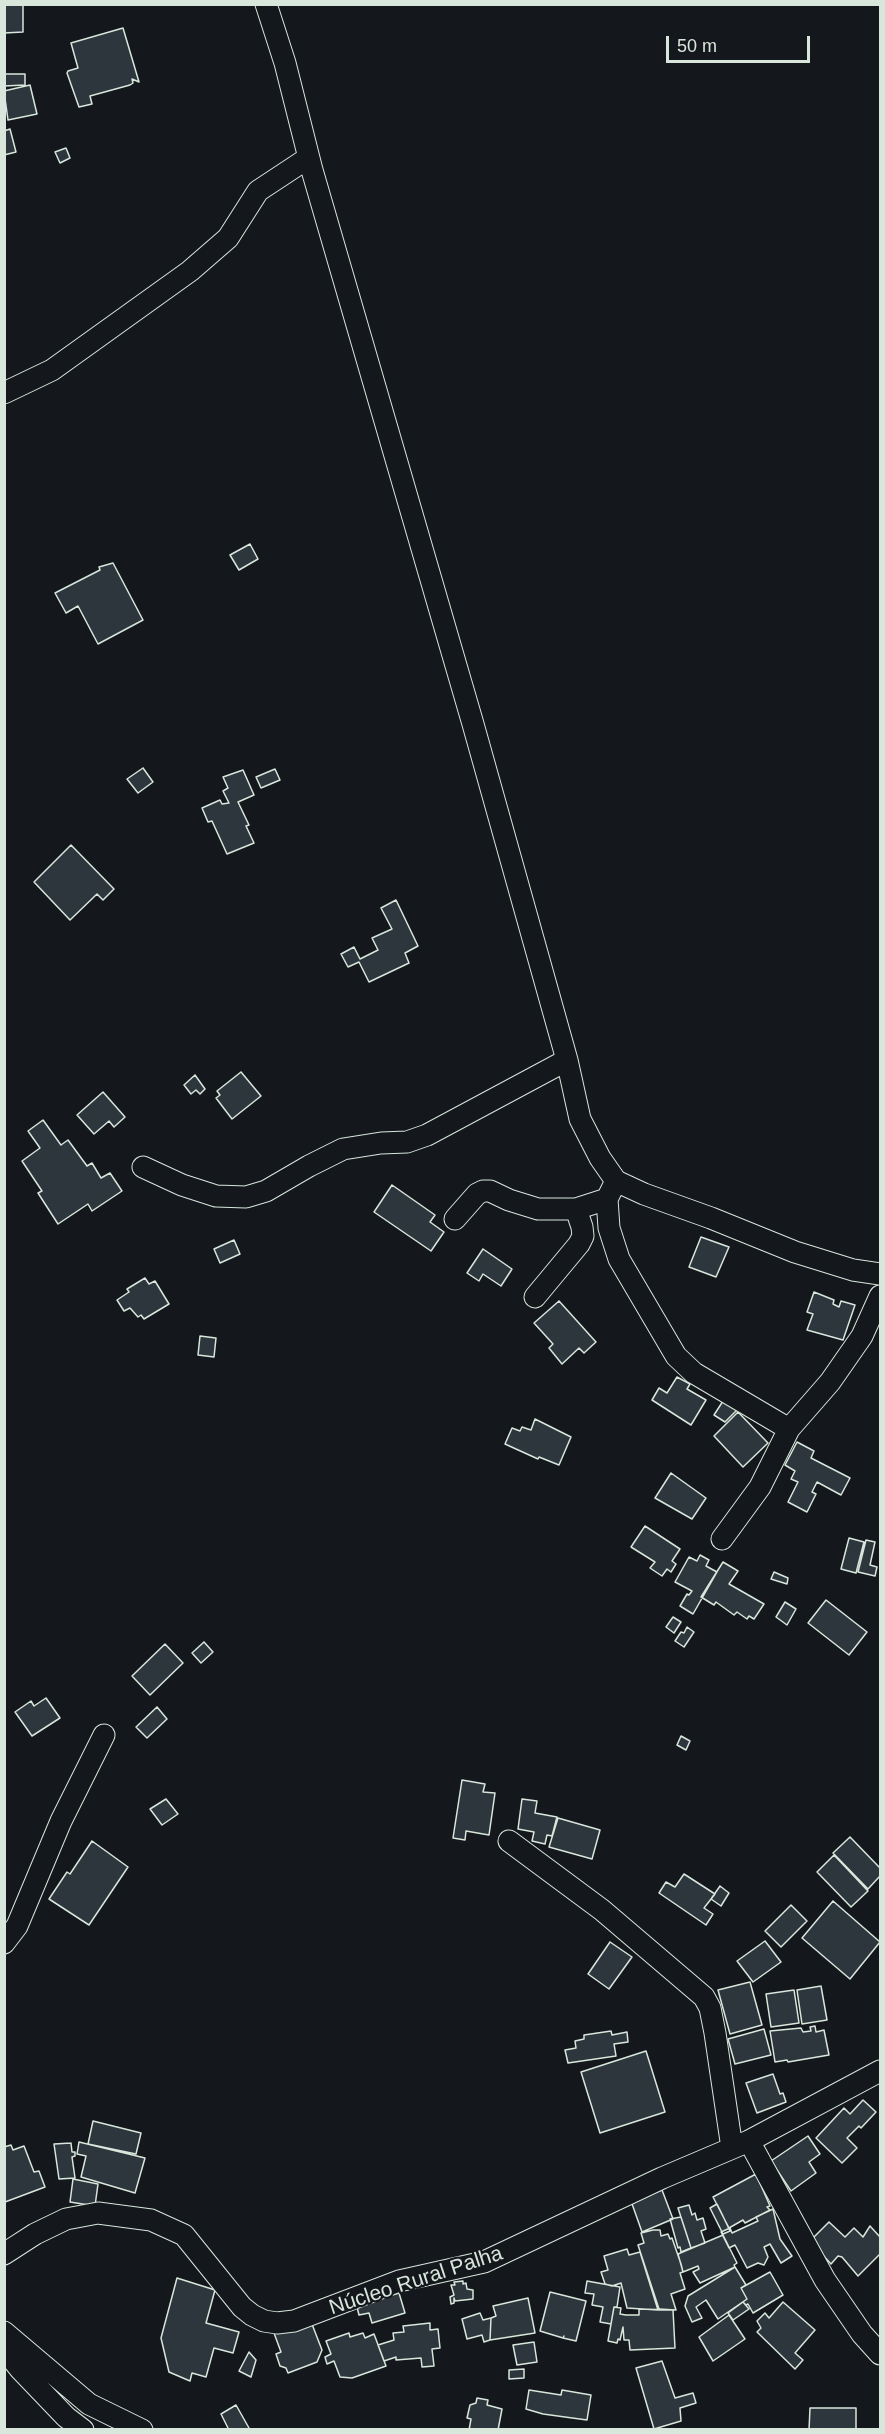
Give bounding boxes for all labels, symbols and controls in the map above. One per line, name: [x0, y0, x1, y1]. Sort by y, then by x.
scale bar: [669, 24, 813, 62]
text: 50 m: [677, 36, 717, 56]
street label: Núcleo Rural Palha: [326, 2241, 506, 2321]

